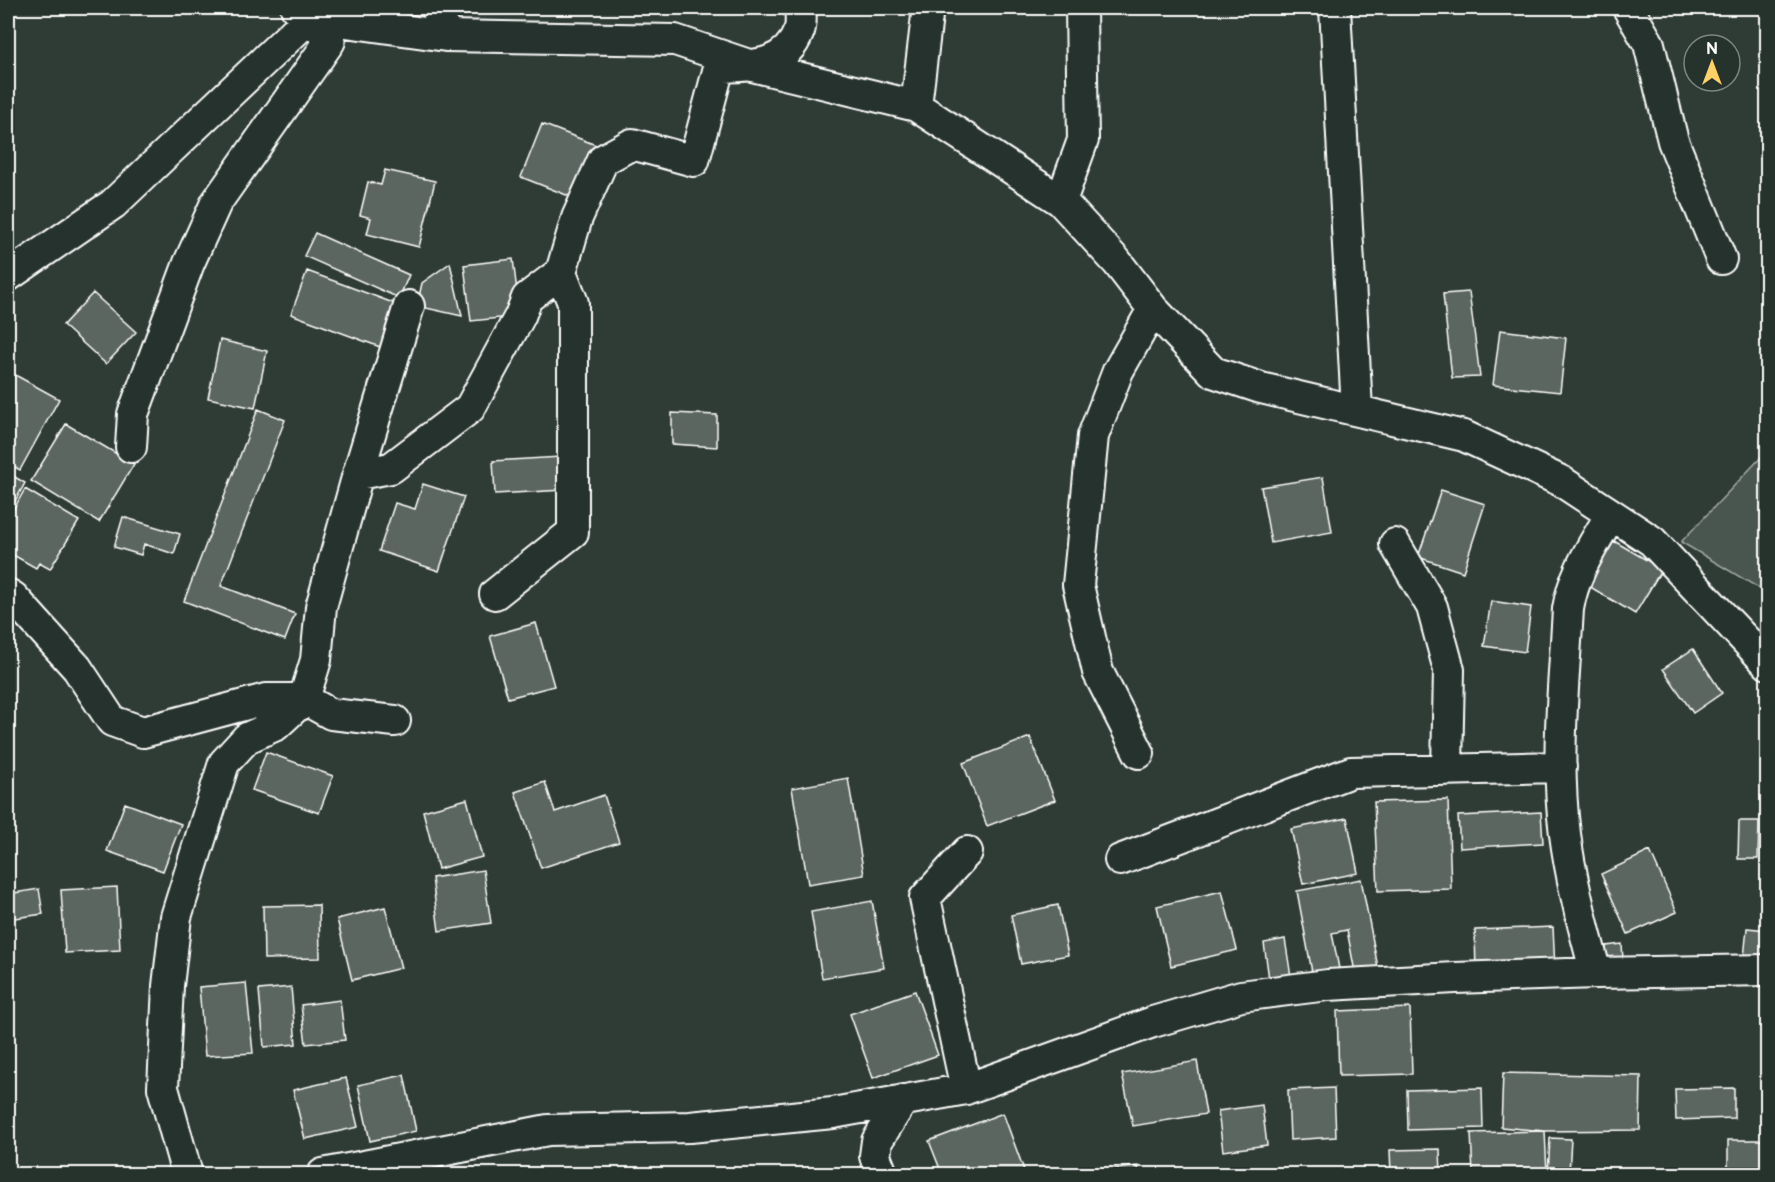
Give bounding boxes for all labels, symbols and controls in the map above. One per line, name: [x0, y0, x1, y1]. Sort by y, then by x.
north arrow: [1682, 33, 1742, 93]
text: N: [1706, 40, 1718, 59]

